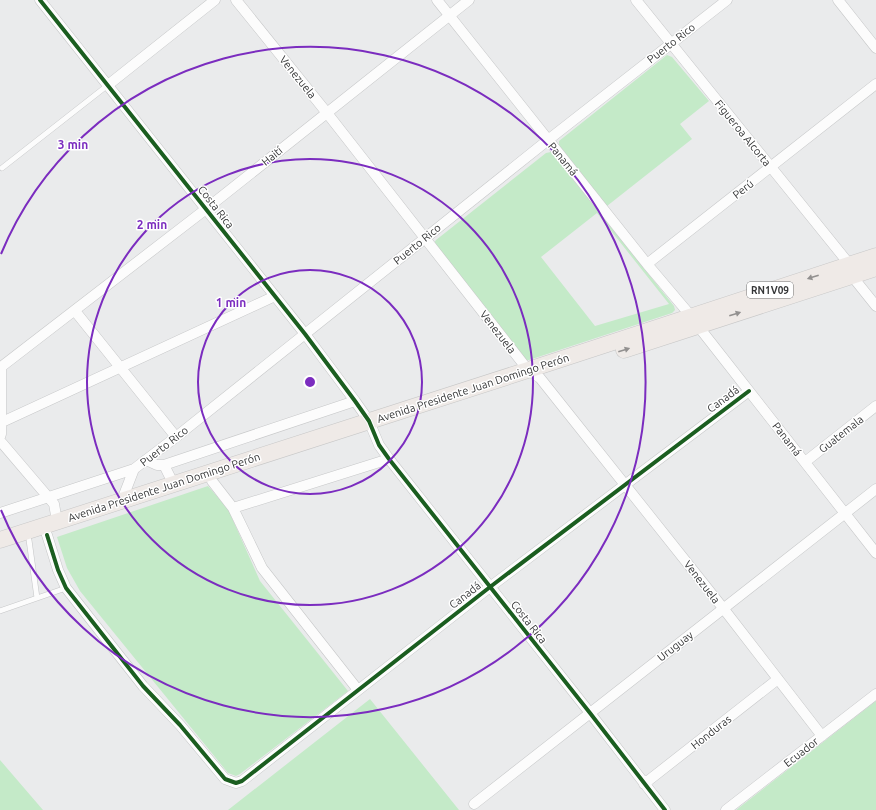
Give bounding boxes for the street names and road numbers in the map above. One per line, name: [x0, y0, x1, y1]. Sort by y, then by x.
street label: Puerto Rico: [645, 21, 697, 65]
street label: Venezuela: [277, 53, 319, 101]
street label: Figueroa Alcorta: [713, 98, 773, 168]
street label: Panamá: [546, 140, 580, 178]
street label: Haití: [259, 144, 285, 168]
street label: Perú: [730, 177, 756, 201]
street label: Costa Rica: [196, 183, 236, 231]
street label: Puerto Rico: [391, 221, 443, 267]
road number: RN1V09: [747, 282, 793, 298]
street label: Venezuela: [478, 308, 518, 356]
street label: Avenida Presidente Juan Domingo Perón: [375, 351, 571, 425]
street label: Canadá: [705, 383, 741, 415]
street label: Guatemala: [816, 413, 866, 455]
street label: Panamá: [770, 420, 804, 458]
street label: Puerto Rico: [138, 424, 190, 468]
street label: Avenida Presidente Juan Domingo Perón: [66, 450, 262, 524]
street label: Venezuela: [682, 558, 722, 606]
street label: Canadá: [447, 579, 483, 611]
street label: Costa Rica: [509, 598, 549, 646]
street label: Uruguay: [655, 628, 696, 664]
street label: Honduras: [689, 712, 734, 751]
street label: Ecuador: [781, 734, 821, 769]

